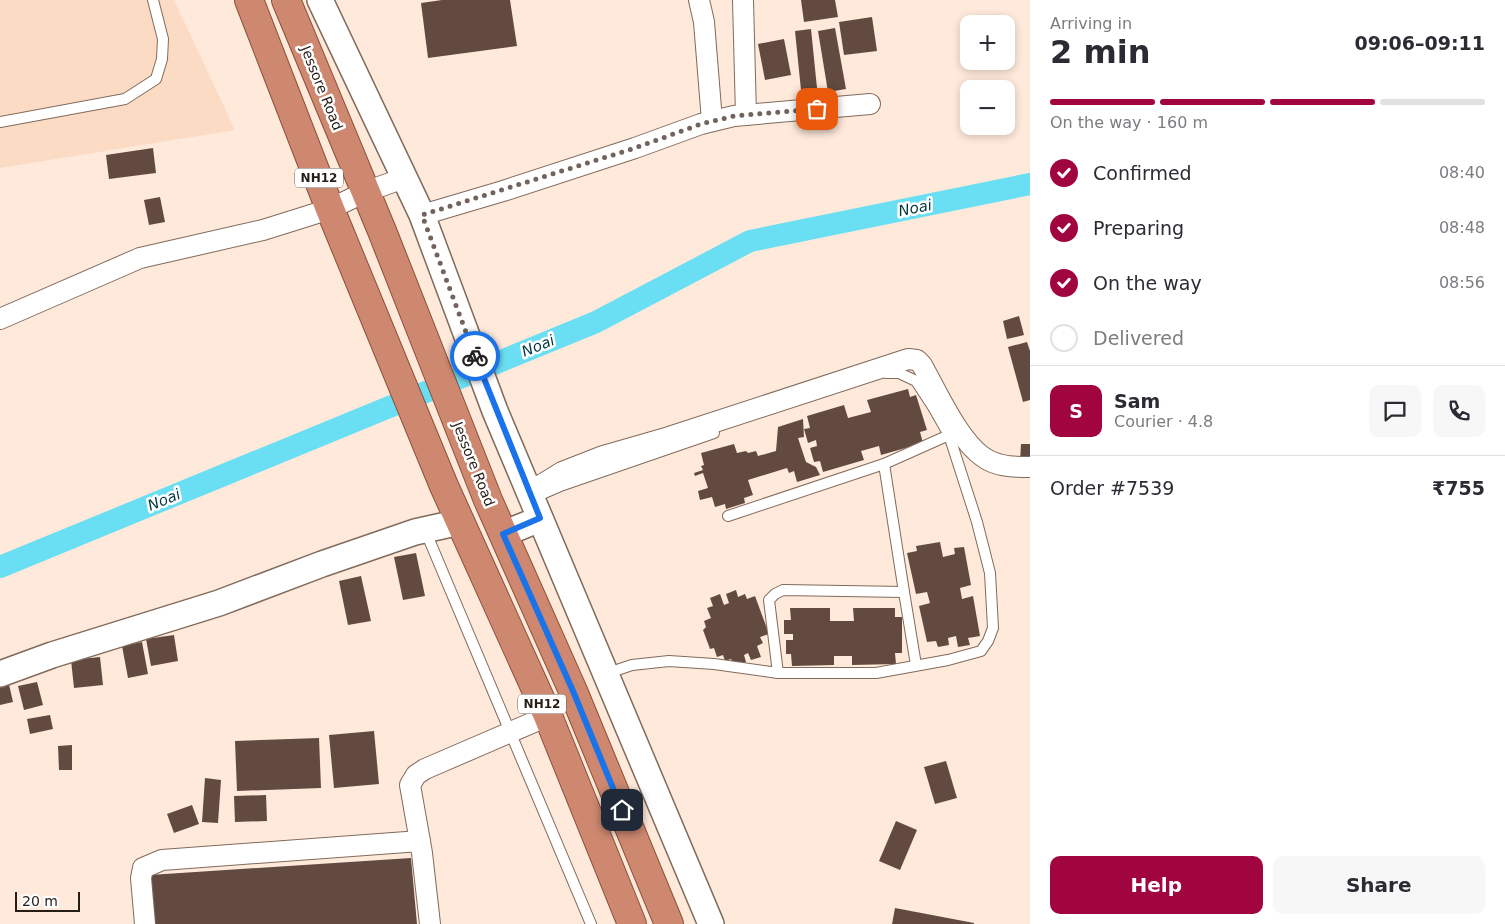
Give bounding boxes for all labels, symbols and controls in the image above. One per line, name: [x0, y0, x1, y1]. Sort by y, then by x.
text: Arriving in: [1050, 14, 1132, 33]
map controls: [960, 15, 1015, 135]
button: +: [960, 15, 1015, 70]
text: 09:06–09:11: [1355, 32, 1485, 54]
text: 2 min: [1050, 33, 1151, 71]
street label: Jessore Road: [297, 43, 346, 133]
button: −: [960, 80, 1015, 135]
pin: [796, 88, 838, 130]
icon: bag: [803, 95, 831, 123]
text: On the way · 160 m: [1050, 113, 1208, 132]
icon: check: [1050, 159, 1078, 187]
text: Confirmed: [1093, 162, 1192, 184]
text: 08:40: [1439, 163, 1485, 182]
road number: NH12: [295, 168, 343, 188]
water label: Noai: [897, 196, 934, 220]
icon: check: [1050, 214, 1078, 242]
text: Preparing: [1093, 217, 1184, 239]
text: 08:48: [1439, 218, 1485, 237]
icon: check: [1050, 269, 1078, 297]
text: On the way: [1093, 272, 1202, 294]
text: 08:56: [1439, 273, 1485, 292]
text: Delivered: [1093, 327, 1184, 349]
courier: [450, 331, 500, 381]
water label: Noai: [519, 331, 558, 361]
icon: bike: [461, 342, 489, 370]
button: chat: [1369, 385, 1421, 437]
button: phone: [1433, 385, 1485, 437]
text: Sam: [1114, 390, 1160, 412]
text: S: [1069, 400, 1083, 422]
text: Courier · 4.8: [1114, 412, 1213, 431]
street label: Jessore Road: [449, 419, 498, 509]
text: Order #7539: [1050, 477, 1174, 499]
text: ₹755: [1432, 477, 1485, 499]
water label: Noai: [145, 485, 184, 515]
road number: NH12: [518, 694, 566, 714]
pin: [601, 789, 643, 831]
icon: home: [608, 796, 636, 824]
button: Help: [1050, 856, 1263, 914]
button: Share: [1273, 856, 1485, 914]
scale bar: [15, 889, 80, 912]
text: 20 m: [22, 893, 58, 909]

